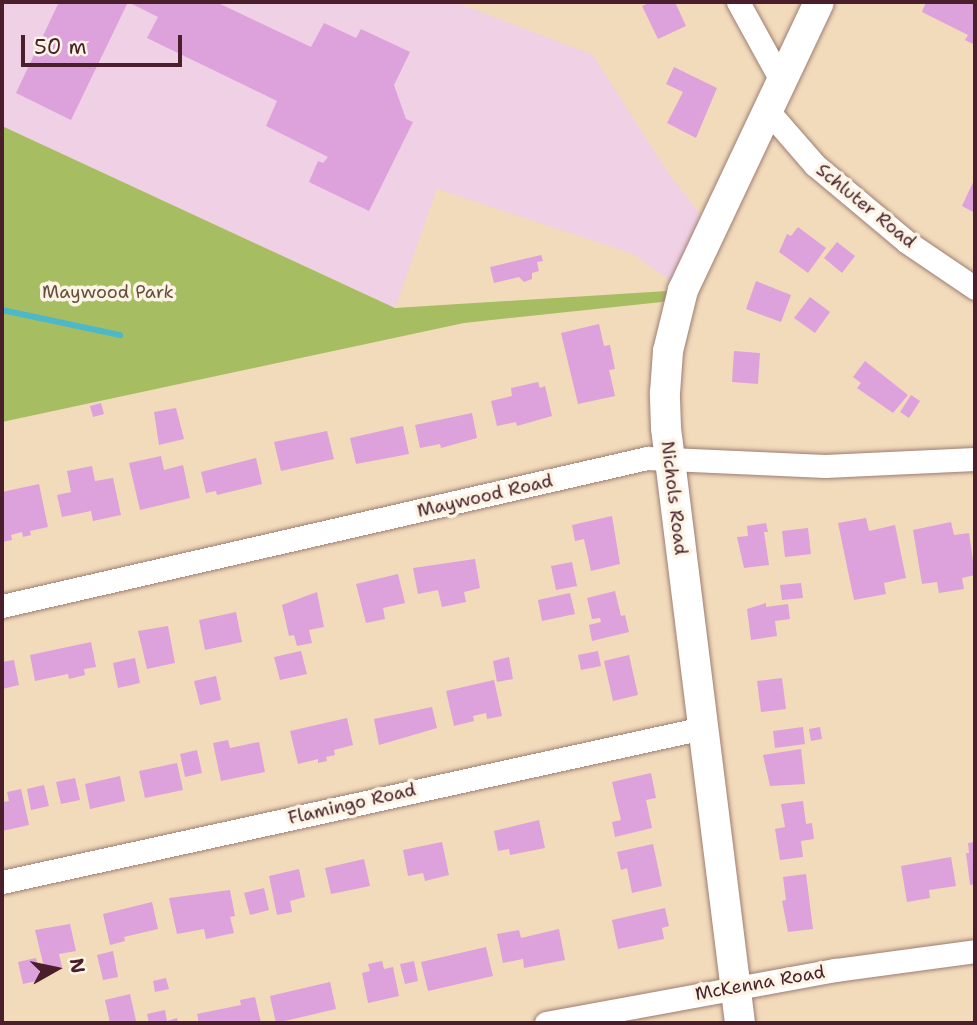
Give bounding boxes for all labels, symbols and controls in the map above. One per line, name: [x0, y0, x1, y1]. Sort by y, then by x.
scale bar: [24, 21, 186, 65]
text: 50 m: [34, 33, 87, 61]
street label: Schluter Road: [812, 159, 920, 253]
park label: Maywood Park: [42, 281, 174, 303]
street label: Nichols Road: [656, 440, 692, 556]
street label: Maywood Road: [415, 470, 555, 522]
street label: Flamingo Road: [286, 779, 418, 829]
north arrow: [21, 934, 91, 1004]
text: N: [64, 956, 91, 975]
street label: McKenna Road: [693, 961, 827, 1005]

